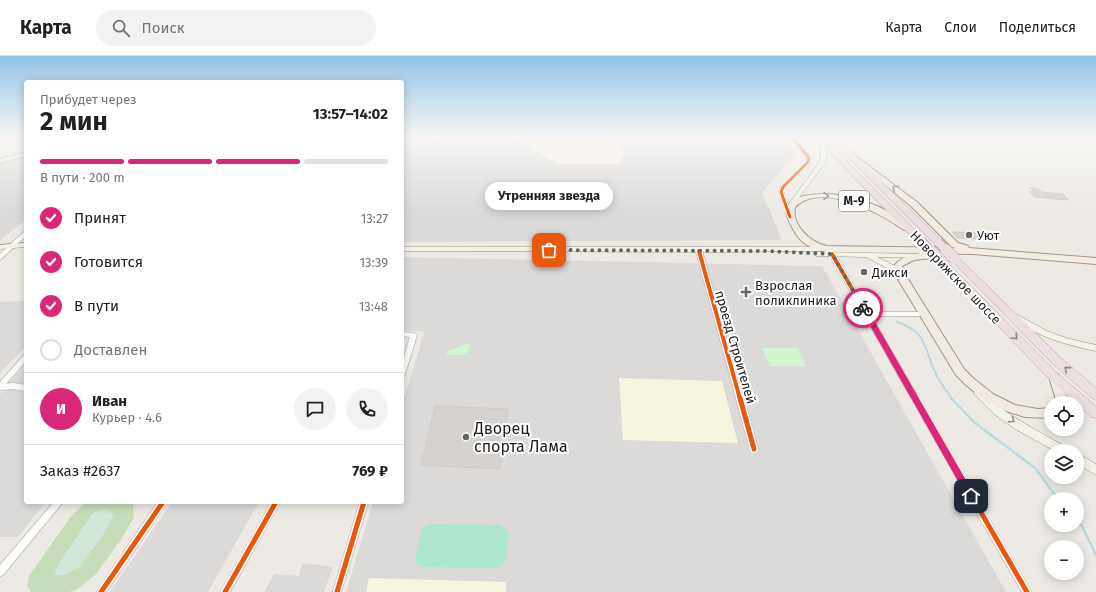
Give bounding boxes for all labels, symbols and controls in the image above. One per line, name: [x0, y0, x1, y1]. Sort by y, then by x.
search box: [96, 10, 376, 46]
text: Карта: [20, 16, 72, 39]
icon: search: [110, 17, 132, 39]
text: Поиск: [142, 19, 184, 37]
text: Карта: [885, 19, 922, 36]
text: Слои: [944, 19, 977, 36]
text: Поделиться: [999, 19, 1076, 36]
text: Прибудет через: [40, 92, 137, 107]
text: 13:57–14:02: [313, 105, 388, 123]
text: 2 мин: [40, 106, 108, 137]
text: В пути · 200 m: [40, 170, 125, 185]
callout: Утренняя звезда: [485, 182, 613, 210]
one-way arrow: [892, 185, 899, 192]
text: Утренняя звезда: [498, 188, 600, 203]
road number: М-9: [839, 191, 869, 211]
one-way arrow: [823, 192, 829, 201]
icon: check: [40, 207, 62, 229]
text: Принят: [74, 209, 126, 227]
text: 13:27: [361, 211, 388, 226]
street label: Новорижское шоссе: [907, 228, 1004, 327]
place label: Уют: [977, 228, 1000, 243]
marker: Уют: [964, 230, 974, 240]
pin: [532, 233, 566, 267]
icon: bag: [538, 239, 560, 261]
icon: check: [40, 251, 62, 273]
text: Готовится: [74, 253, 143, 271]
text: 13:39: [359, 255, 388, 270]
place label: Дикси: [871, 265, 908, 280]
marker: Дикси: [859, 267, 869, 277]
place label: Взрослая поликлиника: [755, 278, 837, 308]
marker: Взрослая поликлиника: [740, 286, 752, 298]
courier: [843, 288, 883, 328]
street label: проезд Строителей: [712, 289, 759, 406]
icon: check: [40, 295, 62, 317]
text: В пути: [74, 297, 119, 315]
icon: bike: [852, 297, 874, 319]
text: 13:48: [359, 299, 388, 314]
one-way arrow: [1010, 332, 1018, 340]
text: Доставлен: [74, 341, 147, 359]
one-way arrow: [1064, 367, 1071, 374]
button: chat: [294, 388, 336, 430]
button: phone: [346, 388, 388, 430]
text: Иван: [92, 392, 127, 410]
map controls: [1044, 396, 1084, 580]
button: locate: [1044, 396, 1084, 436]
text: И: [56, 400, 66, 418]
text: Курьер · 4.6: [92, 410, 162, 425]
one-way arrow: [1007, 415, 1014, 422]
place label: Дворец спорта Лама: [473, 419, 568, 456]
marker: Дворец спорта Лама: [461, 432, 471, 442]
button: layers: [1044, 444, 1084, 484]
text: Заказ #2637: [40, 462, 120, 480]
text: 769 ₽: [352, 462, 388, 480]
pin: [954, 479, 988, 513]
icon: home: [960, 485, 982, 507]
button: +: [1044, 492, 1084, 532]
button: −: [1044, 540, 1084, 580]

